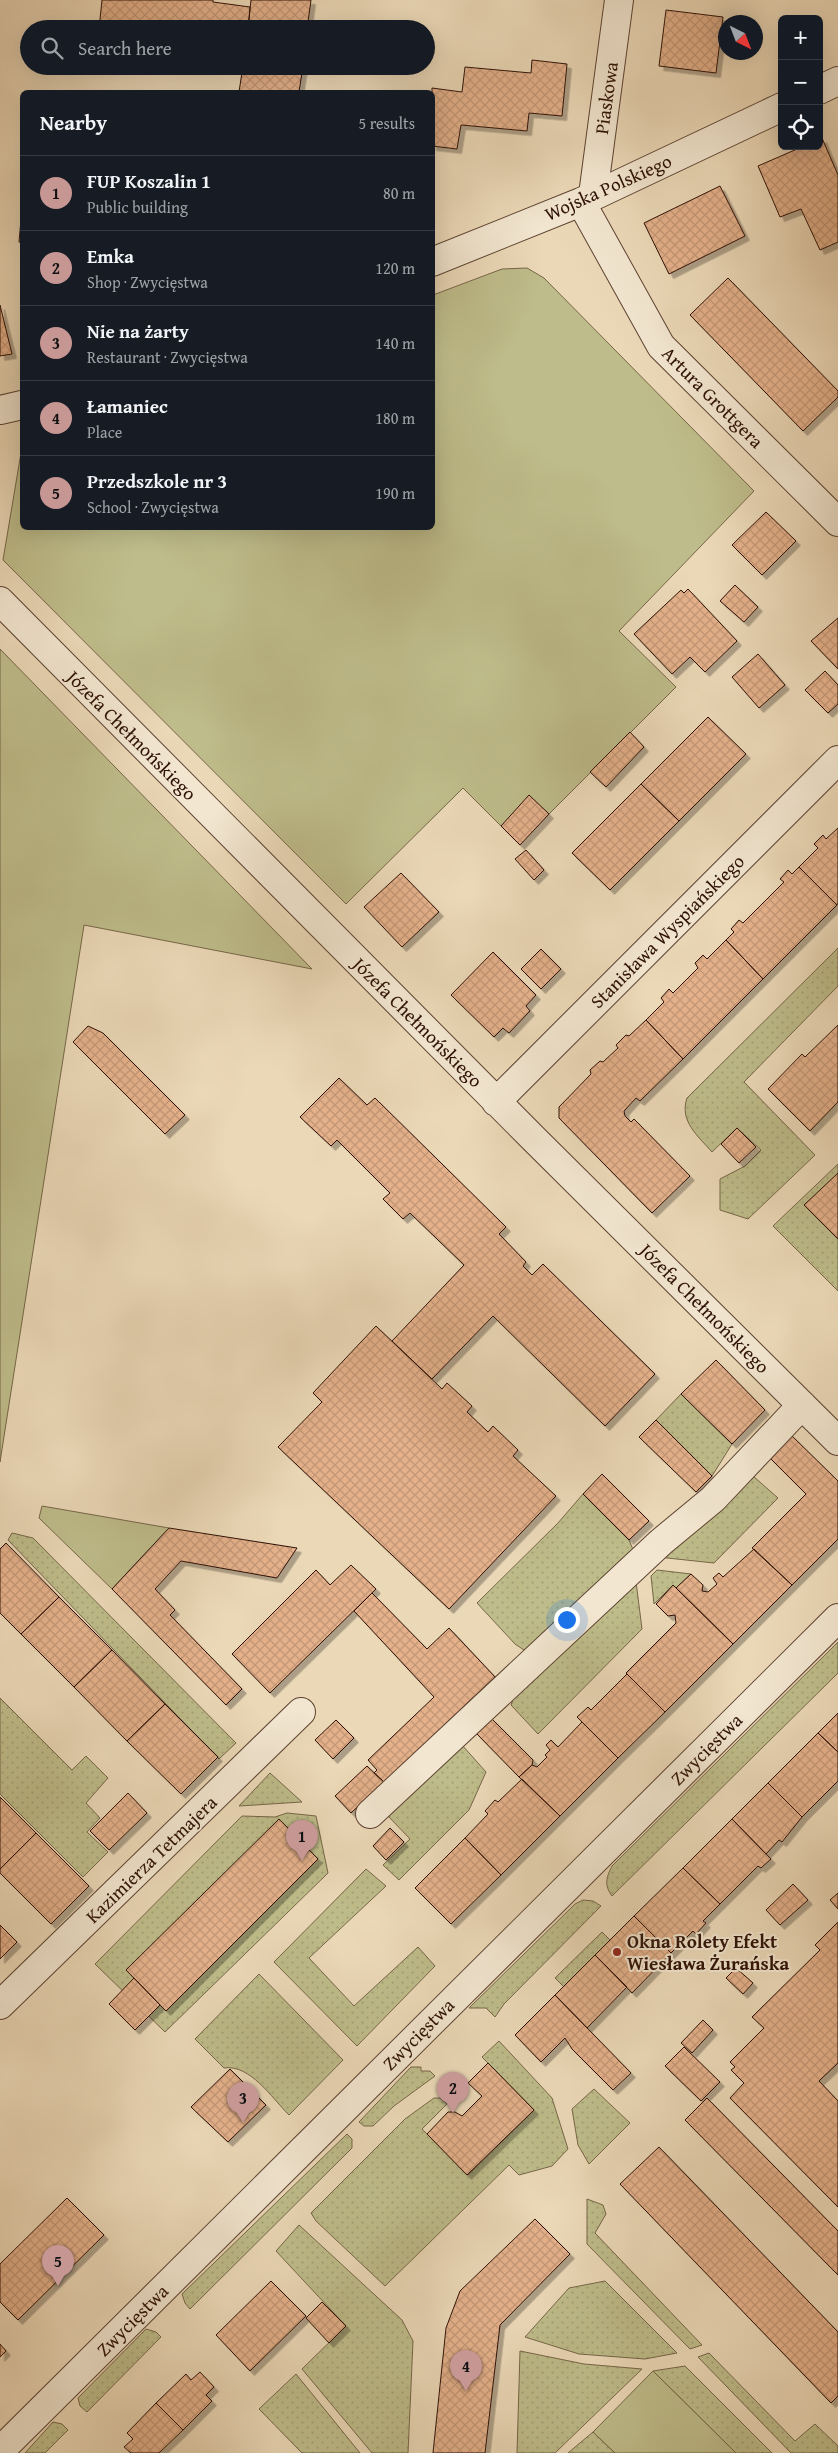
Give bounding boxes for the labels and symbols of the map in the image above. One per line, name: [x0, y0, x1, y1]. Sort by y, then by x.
north arrow: [718, 15, 763, 60]
street label: Piaskowa: [587, 60, 625, 136]
street label: Wojska Polskiego: [540, 146, 676, 228]
street label: Artura Grottgera: [656, 340, 770, 454]
street label: Józefa Chełmońskiego: [59, 662, 203, 806]
street label: Stanisława Wyspiańskiego: [584, 848, 750, 1014]
street label: Józefa Chełmońskiego: [345, 949, 489, 1093]
street label: Józefa Chełmońskiego: [632, 1235, 776, 1379]
your location: [554, 1607, 580, 1633]
street label: Zwycięstwa: [664, 1707, 748, 1791]
street label: Kazimierza Tetmajera: [79, 1789, 223, 1929]
pin: 1: [286, 1820, 318, 1861]
place label: Okna Rolety Efekt Wiesława Żurańska: [627, 1927, 789, 1977]
marker: Okna Rolety Efekt Wiesława Żurańska: [611, 1946, 623, 1958]
street label: Zwycięstwa: [376, 1992, 460, 2076]
pin: 2: [437, 2072, 469, 2113]
pin: 3: [227, 2082, 259, 2123]
pin: 5: [42, 2245, 74, 2286]
street label: Zwycięstwa: [90, 2278, 174, 2362]
pin: 4: [450, 2350, 482, 2391]

